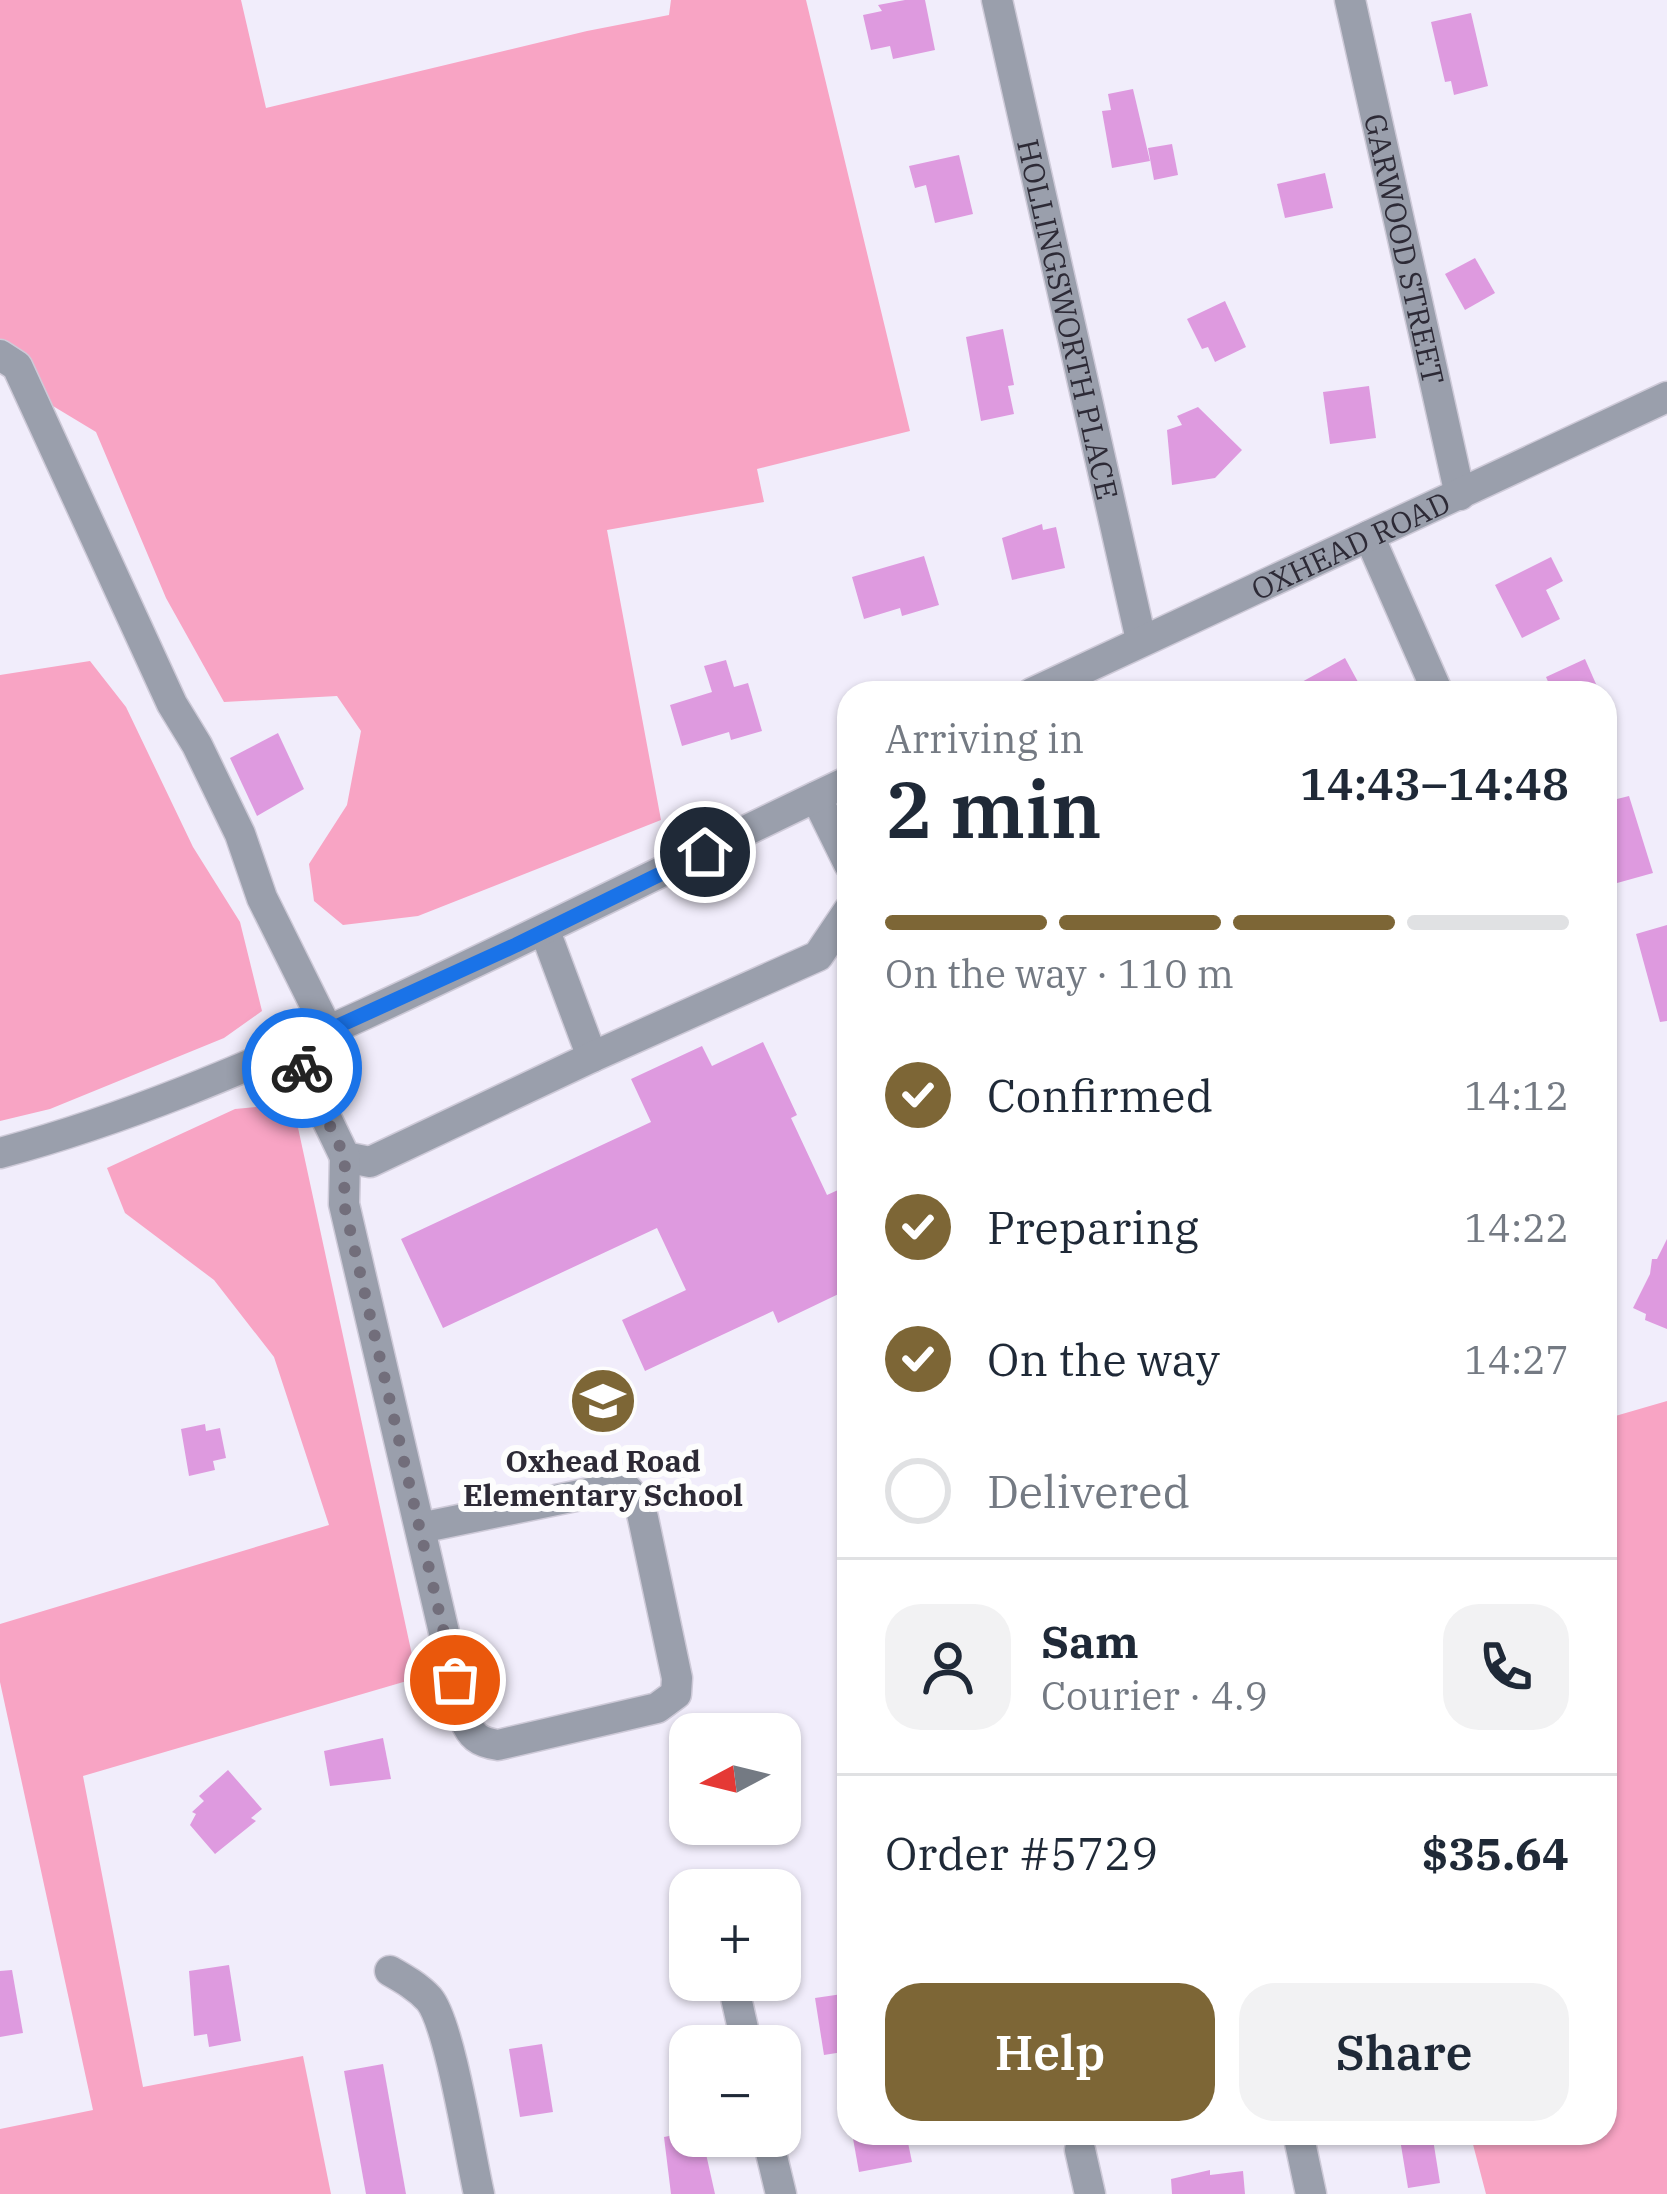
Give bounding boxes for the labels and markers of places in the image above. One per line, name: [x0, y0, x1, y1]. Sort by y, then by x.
pin: [654, 801, 756, 903]
school or university icon: Oxhead Road Elementary School: [568, 1366, 638, 1436]
place label: Oxhead Road Elementary School: [463, 1441, 743, 1514]
pin: [404, 1629, 506, 1731]

